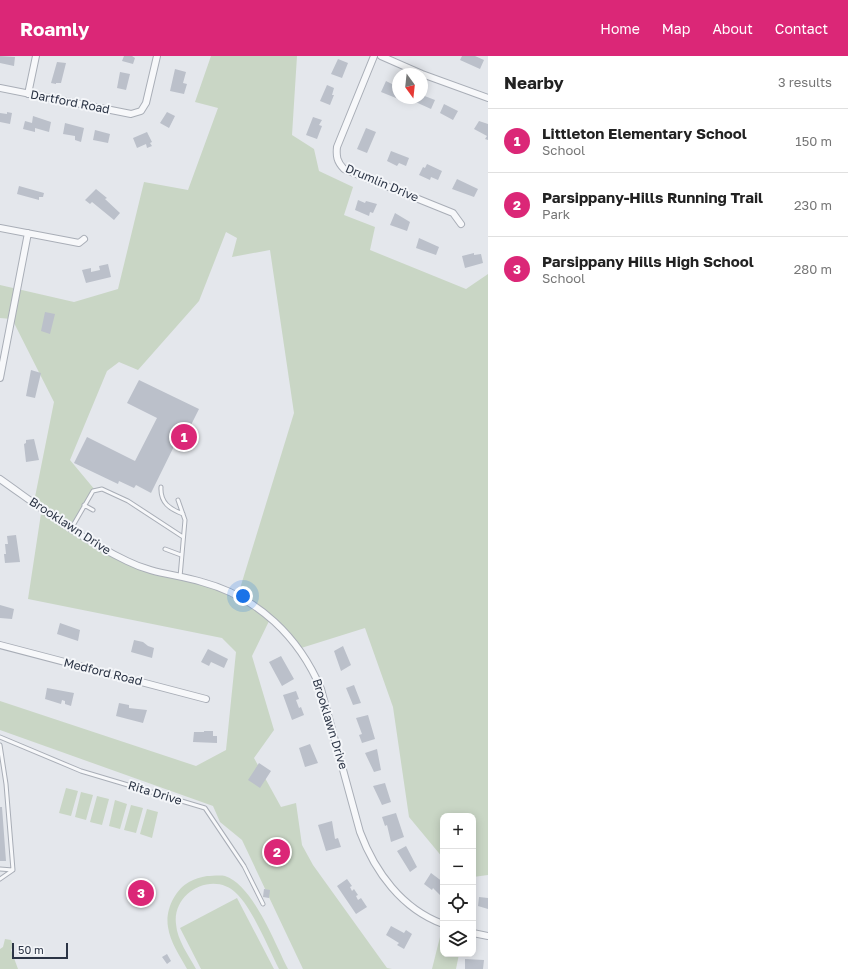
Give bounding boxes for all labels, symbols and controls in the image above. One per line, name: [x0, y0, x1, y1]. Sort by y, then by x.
text: Roamly: [20, 17, 89, 40]
text: Home: [600, 20, 640, 37]
text: Map: [662, 20, 690, 37]
text: About: [712, 20, 753, 37]
text: Contact: [775, 20, 828, 37]
north arrow: [392, 68, 428, 104]
text: Nearby: [504, 72, 564, 93]
text: 3 results: [778, 74, 832, 90]
street label: Dartford Road: [29, 86, 111, 117]
text: Littleton Elementary School: [542, 124, 747, 142]
text: 1: [514, 133, 520, 149]
text: 150 m: [795, 133, 832, 149]
text: School: [542, 142, 585, 158]
street label: Drumlin Drive: [343, 160, 421, 205]
text: Parsippany-Hills Running Trail: [542, 188, 763, 206]
text: 2: [513, 197, 521, 213]
text: 230 m: [794, 197, 832, 213]
text: Park: [542, 206, 570, 222]
text: Parsippany Hills High School: [542, 252, 754, 270]
text: 3: [513, 261, 521, 277]
text: 280 m: [794, 261, 832, 277]
text: School: [542, 270, 585, 286]
pin: 1: [171, 422, 197, 452]
street label: Brooklawn Drive: [27, 494, 114, 558]
your location: [233, 586, 253, 606]
street label: Medford Road: [62, 655, 144, 689]
street label: Brooklawn Drive: [310, 677, 351, 771]
street label: Rita Drive: [126, 777, 184, 808]
map controls: [440, 813, 476, 957]
button: +: [440, 813, 476, 849]
pin: 2: [264, 837, 290, 867]
button: −: [440, 849, 476, 885]
pin: 3: [128, 878, 154, 908]
button: locate: [440, 885, 476, 921]
button: layers: [440, 921, 476, 957]
scale bar: [12, 941, 68, 960]
text: 50 m: [18, 943, 44, 956]

